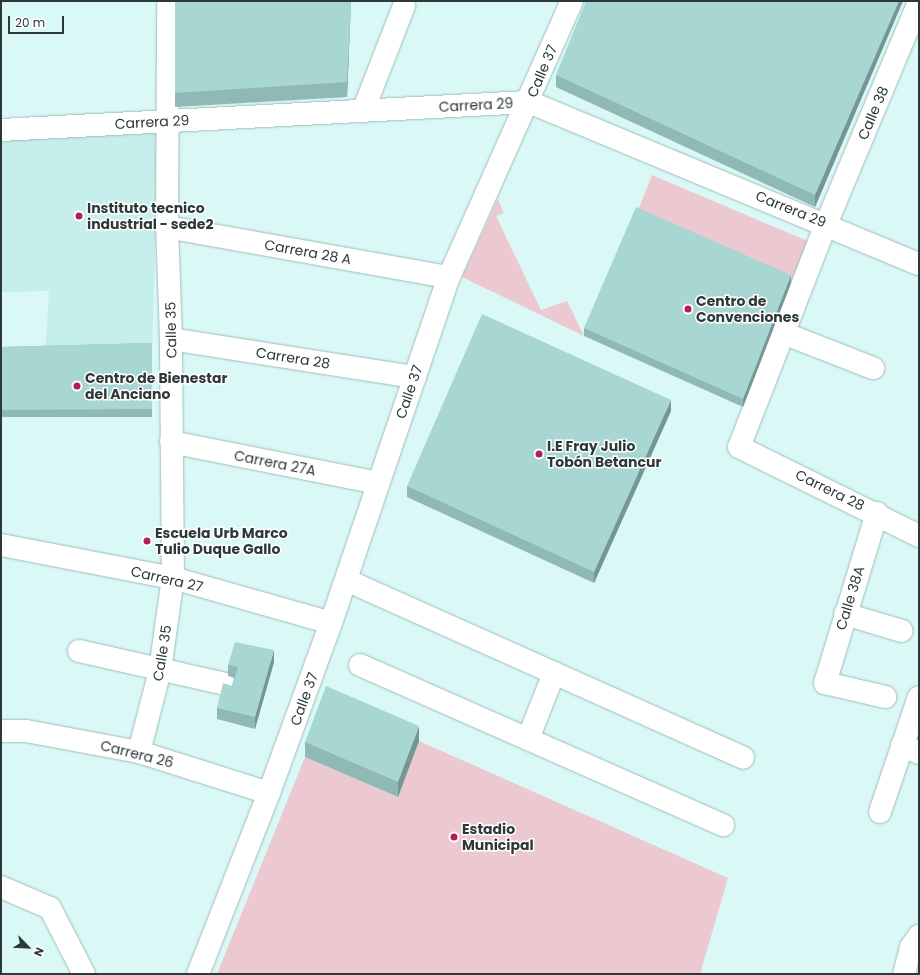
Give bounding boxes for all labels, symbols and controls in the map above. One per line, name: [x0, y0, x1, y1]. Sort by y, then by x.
scale bar: [10, 8, 66, 34]
text: 20 m: [15, 14, 45, 31]
street label: Calle 37: [523, 42, 561, 100]
street label: Calle 38: [854, 84, 892, 142]
street label: Carrera 29: [438, 95, 514, 115]
street label: Carrera 29: [114, 112, 190, 132]
street label: Carrera 29: [753, 187, 829, 231]
place label: Instituto tecnico industrial - sede2: [87, 200, 213, 232]
marker: Instituto tecnico industrial - sede2: [74, 211, 84, 221]
street label: Carrera 28 A: [263, 236, 353, 268]
place label: Centro de Convenciones: [696, 293, 799, 326]
street label: Calle 35: [162, 302, 180, 358]
marker: Centro de Convenciones: [683, 304, 693, 314]
street label: Carrera 28: [255, 344, 331, 372]
street label: Calle 37: [392, 363, 426, 421]
place label: Centro de Bienestar del Anciano: [85, 370, 227, 402]
marker: Centro de Bienestar del Anciano: [72, 381, 82, 391]
place label: I.E Fray Julio Tobón Betancur: [547, 438, 661, 470]
street label: Carrera 27A: [233, 447, 317, 479]
marker: I.E Fray Julio Tobón Betancur: [534, 449, 544, 459]
street label: Carrera 28: [793, 466, 867, 514]
place label: Escuela Urb Marco Tulio Duque Gallo: [155, 525, 288, 558]
marker: Escuela Urb Marco Tulio Duque Gallo: [142, 536, 152, 546]
street label: Carrera 27: [129, 563, 205, 595]
street label: Calle 38A: [832, 564, 868, 632]
street label: Calle 35: [149, 624, 175, 682]
street label: Calle 37: [287, 670, 321, 728]
street label: Carrera 26: [99, 737, 175, 771]
place label: Estadio Municipal: [462, 821, 534, 854]
marker: Estadio Municipal: [449, 832, 459, 842]
north arrow: [8, 927, 48, 967]
text: N: [30, 945, 48, 959]

